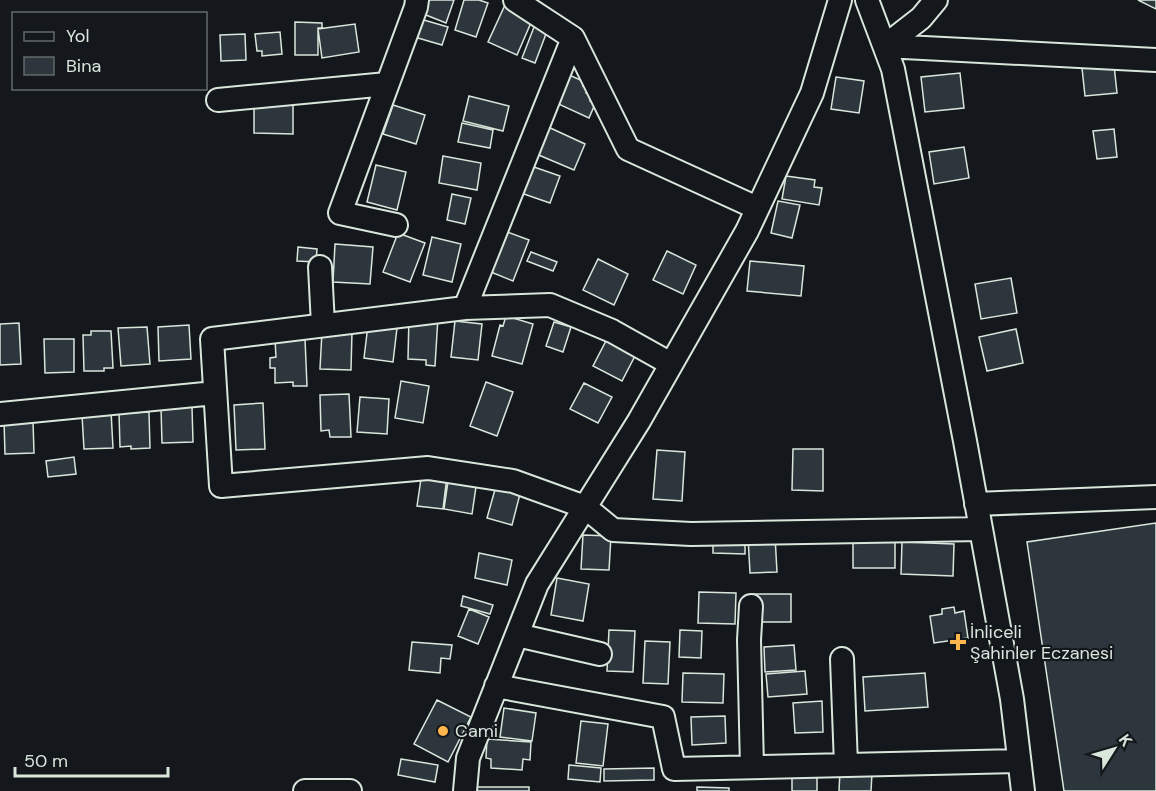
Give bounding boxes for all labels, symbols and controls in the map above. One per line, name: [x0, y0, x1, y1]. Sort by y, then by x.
legend: [12, 12, 207, 90]
text: Yol: [66, 24, 90, 48]
text: Bina: [66, 54, 101, 78]
place label: İnliceli Şahinler Eczanesi: [970, 620, 1113, 665]
marker: İnliceli Şahinler Eczanesi: [951, 635, 965, 649]
place label: Cami: [455, 719, 498, 743]
north arrow: [1084, 719, 1144, 779]
marker: Cami: [436, 724, 450, 738]
text: K: [1114, 730, 1137, 751]
scale bar: [15, 740, 168, 778]
text: 50 m: [24, 749, 68, 773]

